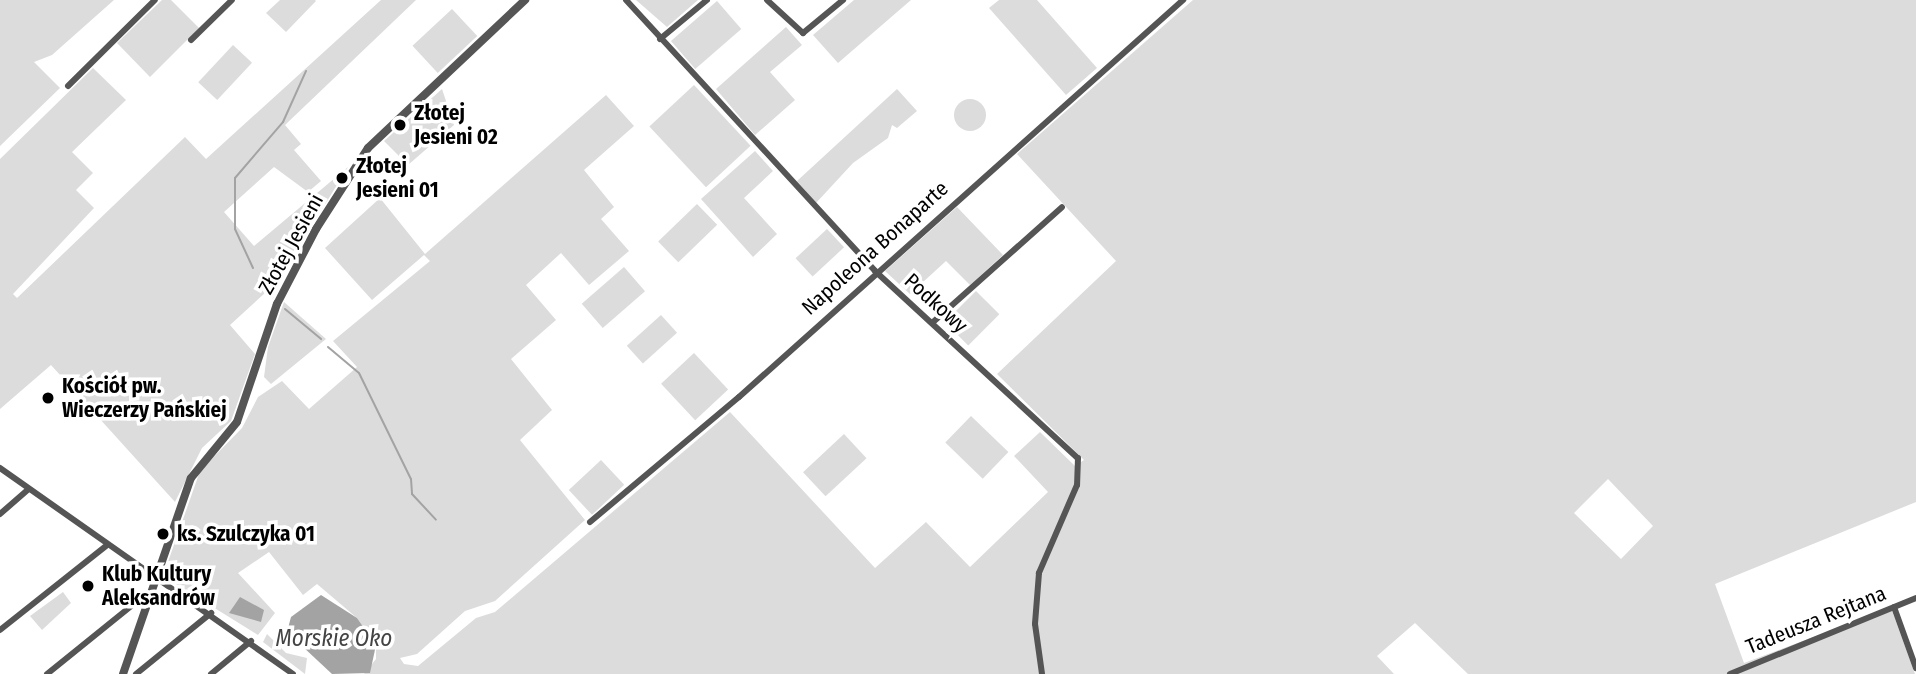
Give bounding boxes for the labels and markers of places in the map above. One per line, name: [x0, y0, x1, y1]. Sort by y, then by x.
place label: Złotej Jesieni 02: [414, 100, 498, 150]
marker: Złotej Jesieni 02: [392, 117, 408, 133]
place label: Złotej Jesieni 01: [356, 153, 439, 203]
marker: Złotej Jesieni 01: [334, 170, 350, 186]
place label: Kościół pw. Wieczerzy Pańskiej: [62, 373, 227, 423]
marker: Kościół pw. Wieczerzy Pańskiej: [40, 390, 56, 406]
place label: ks. Szulczyka 01: [177, 521, 315, 547]
marker: ks. Szulczyka 01: [155, 526, 171, 542]
place label: Klub Kultury Aleksandrów: [102, 561, 215, 611]
marker: Klub Kultury Aleksandrów: [80, 578, 96, 594]

